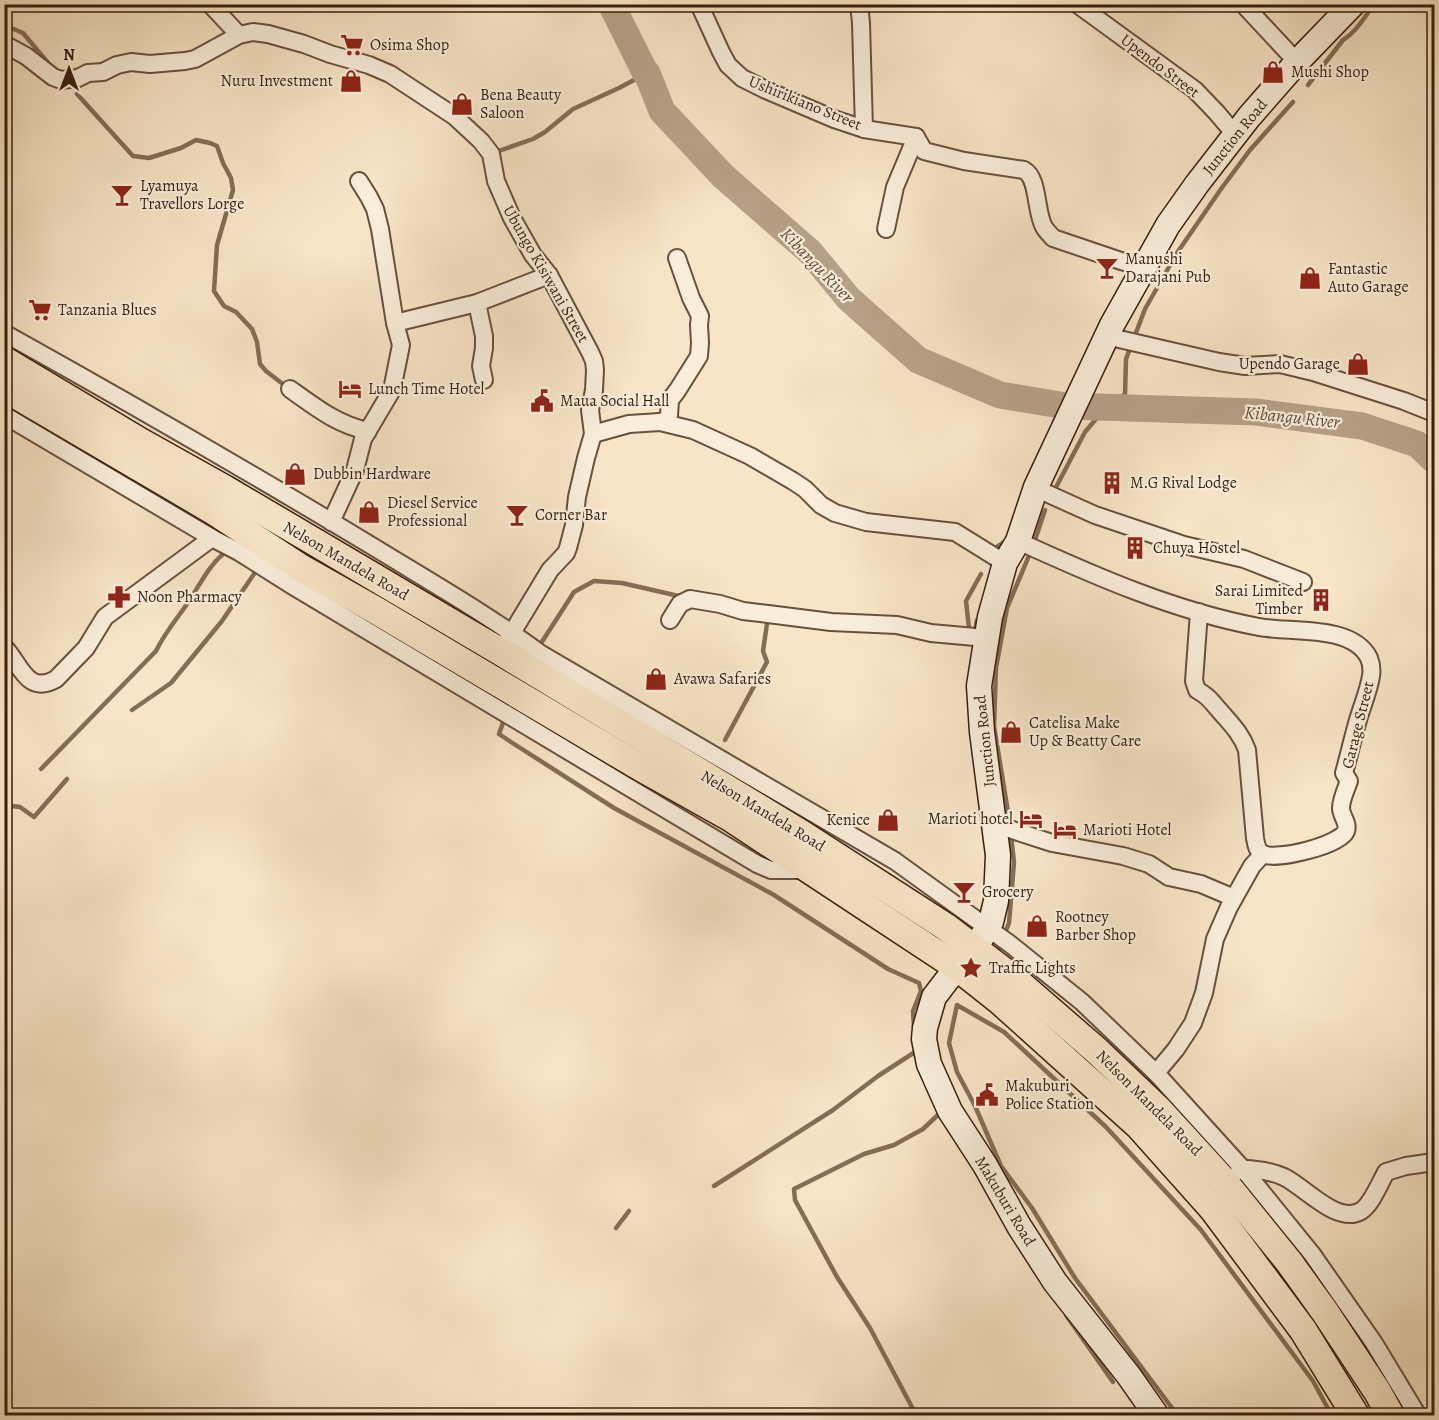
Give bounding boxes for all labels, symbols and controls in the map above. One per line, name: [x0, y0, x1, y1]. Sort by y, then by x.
street label: Upendo Street: [1116, 29, 1204, 103]
supermarket icon: Osima Shop: [339, 32, 365, 58]
place label: Osima Shop: [370, 34, 449, 56]
north arrow: [39, 39, 99, 99]
text: N: [63, 44, 75, 66]
shop icon: Mushi Shop: [1260, 59, 1286, 85]
place label: Mushi Shop: [1291, 61, 1369, 83]
shop icon: Nuru Investment: [338, 68, 364, 94]
place label: Nuru Investment: [221, 70, 333, 92]
street label: Ushirikiano Street: [745, 70, 865, 136]
place label: Bena Beauty Saloon: [480, 84, 562, 124]
shop icon: Bena Beauty Saloon: [449, 91, 475, 117]
street label: Junction Road: [1198, 94, 1273, 180]
place label: Lyamuya Travellors Lorge: [140, 175, 244, 215]
bar icon: Lyamuya Travellors Lorge: [109, 182, 135, 208]
street label: Ubungo Kisiwani Street: [498, 201, 594, 347]
water label: Kibangu River: [775, 222, 859, 308]
place label: Manushi Darajani Pub: [1125, 248, 1211, 288]
bar icon: Manushi Darajani Pub: [1094, 255, 1120, 281]
place label: Fantastic Auto Garage: [1327, 258, 1409, 298]
shop icon: Fantastic Auto Garage: [1297, 265, 1323, 291]
supermarket icon: Tanzania Blues: [27, 297, 53, 323]
place label: Tanzania Blues: [58, 299, 157, 321]
shop icon: Upendo Garage: [1345, 351, 1371, 377]
place label: Upendo Garage: [1239, 353, 1340, 375]
hotel icon: Lunch Time Hotel: [337, 376, 363, 402]
place label: Lunch Time Hotel: [368, 378, 485, 400]
public building icon: Maua Social Hall: [529, 388, 555, 414]
place label: Maua Social Hall: [560, 390, 669, 412]
water label: Kibangu River: [1243, 400, 1342, 434]
shop icon: Dubbin Hardware: [282, 461, 308, 487]
place label: Dubbin Hardware: [313, 463, 431, 485]
building icon: M.G Rival Lodge: [1099, 470, 1125, 496]
place label: M.G Rival Lodge: [1130, 472, 1237, 494]
place label: Diesel Service Professional: [387, 492, 478, 532]
shop icon: Diesel Service Professional: [356, 499, 382, 525]
bar icon: Corner Bar: [504, 502, 530, 528]
place label: Corner Bar: [535, 504, 607, 526]
street label: Nelson Mandela Road: [279, 516, 413, 606]
building icon: Chuya Hostel: [1122, 535, 1148, 561]
place label: Chuya Hostel: [1153, 537, 1240, 559]
place label: Sarai Limited Timber: [1215, 580, 1303, 620]
pharmacy icon: Noon Pharmacy: [106, 584, 132, 610]
place label: Noon Pharmacy: [137, 586, 243, 608]
building icon: Sarai Limited Timber: [1308, 587, 1334, 613]
shop icon: Avawa Safaries: [643, 666, 669, 692]
place label: Avawa Safaries: [673, 668, 771, 690]
street label: Garage Street: [1337, 679, 1379, 771]
street label: Junction Road: [969, 694, 1001, 788]
place label: Catelisa Make Up & Beatty Care: [1029, 712, 1141, 752]
shop icon: Catelisa Make Up & Beatty Care: [998, 719, 1024, 745]
street label: Nelson Mandela Road: [697, 765, 830, 857]
hotel icon: Marioti hotel: [1018, 806, 1044, 832]
shop icon: Kenice: [875, 807, 901, 833]
place label: Marioti hotel: [928, 808, 1013, 830]
place label: Kenice: [826, 809, 870, 831]
hotel icon: Marioti Hotel: [1052, 817, 1078, 843]
place label: Marioti Hotel: [1083, 819, 1172, 841]
bar icon: Grocery: [951, 879, 977, 905]
place label: Grocery: [982, 881, 1034, 903]
place label: Rootney Barber Shop: [1055, 906, 1136, 946]
shop icon: Rootney Barber Shop: [1024, 913, 1050, 939]
place icon: Traffic Lights: [958, 955, 984, 981]
place label: Traffic Lights: [989, 957, 1076, 979]
street label: Nelson Mandela Road: [1091, 1045, 1207, 1161]
place label: Makuburi Police Station: [1005, 1075, 1094, 1115]
public building icon: Makuburi Police Station: [974, 1082, 1000, 1108]
street label: Makuburi Road: [969, 1152, 1041, 1250]

